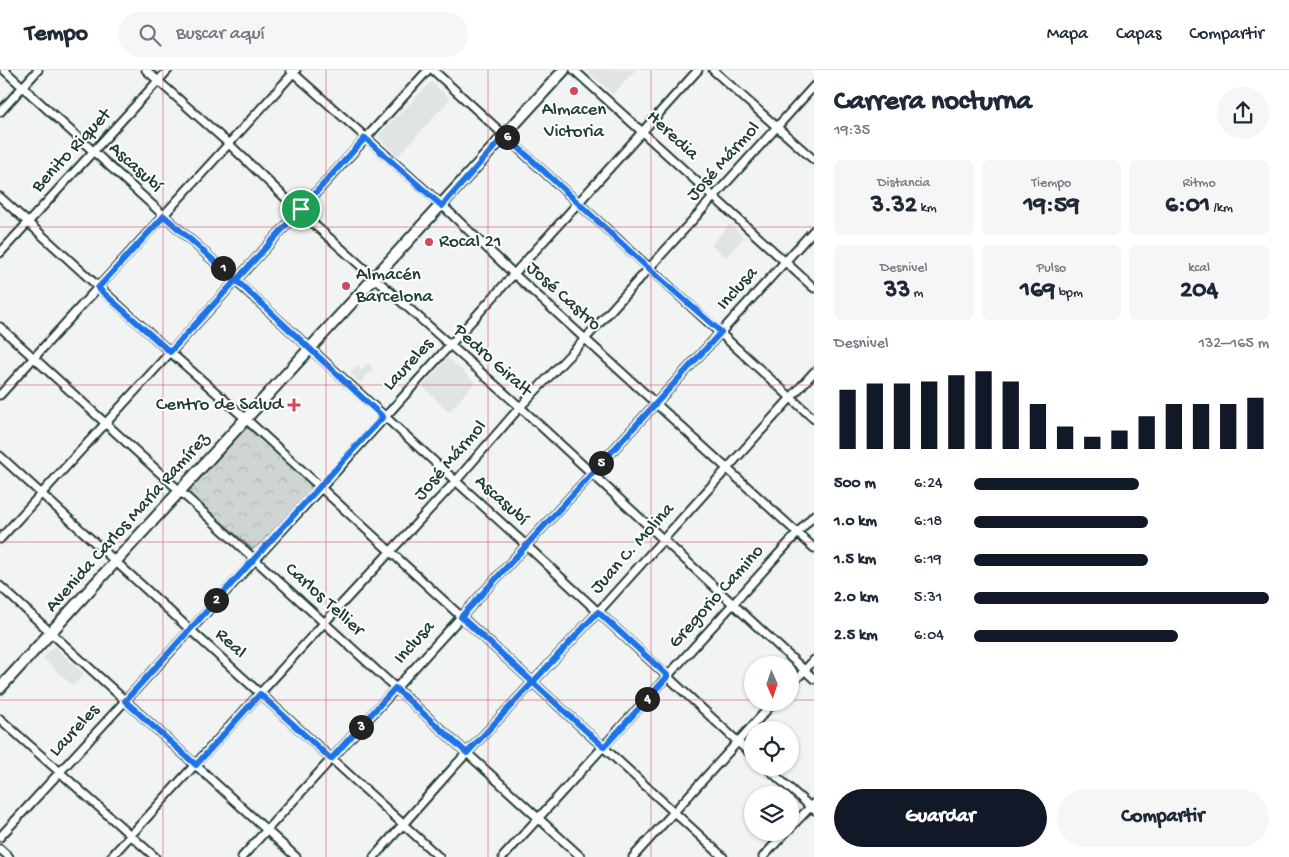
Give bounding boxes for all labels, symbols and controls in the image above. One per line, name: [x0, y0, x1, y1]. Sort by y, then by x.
search box: [118, 12, 468, 57]
text: Tempo: [25, 20, 88, 49]
icon: search: [136, 21, 164, 49]
text: Buscar aquí: [176, 23, 265, 46]
text: Mapa: [1047, 24, 1088, 45]
text: Capas: [1116, 24, 1161, 45]
text: Compartir: [1189, 24, 1264, 45]
marker: Almacen Victoria: [568, 85, 580, 97]
text: Carrera nocturna: [834, 86, 1032, 119]
button: share: [1217, 87, 1269, 139]
place label: Almacen Victoria: [542, 99, 606, 144]
street label: Benito Riquet: [27, 103, 118, 199]
street label: Heredia: [641, 106, 704, 167]
street label: José Mármol: [682, 117, 766, 207]
text: 19:35: [834, 122, 870, 141]
pin: 6: [494, 124, 520, 150]
text: 6: [504, 129, 511, 146]
street label: Ascasubí: [103, 138, 168, 199]
text: Distancia: [877, 175, 930, 192]
text: Tiempo: [1032, 175, 1071, 192]
text: Ritmo: [1183, 175, 1216, 192]
pin: [280, 188, 322, 230]
text: 3.32: [871, 192, 917, 221]
text: 19:59: [1023, 192, 1080, 221]
text: 6:01: [1165, 192, 1210, 221]
icon: arrive: [287, 195, 315, 223]
text: km: [917, 200, 937, 217]
text: /km: [1210, 200, 1233, 217]
place label: Rocal 21: [439, 231, 502, 254]
marker: Rocal 21: [423, 236, 435, 248]
pin: 1: [210, 256, 236, 280]
street label: José Castro: [521, 257, 606, 337]
text: 1: [221, 260, 226, 277]
text: Desnivel: [880, 260, 928, 277]
text: Pulso: [1037, 260, 1066, 277]
text: kcal: [1188, 260, 1210, 277]
street label: Inclusa: [712, 261, 764, 316]
place label: Almacén Barcelona: [355, 264, 434, 309]
text: 33: [884, 277, 910, 306]
text: 169: [1020, 277, 1055, 306]
text: 204: [1180, 277, 1218, 306]
marker: Almacén Barcelona: [340, 280, 352, 292]
text: m: [910, 285, 923, 302]
text: bpm: [1055, 285, 1083, 302]
street label: Pedro Giralt: [447, 319, 538, 404]
street label: Laureles: [379, 333, 440, 396]
text: Desnivel: [834, 335, 888, 354]
text: 132–165 m: [1198, 335, 1269, 354]
place label: Centro de Salud: [156, 394, 285, 417]
marker: Centro de Salud: [287, 398, 301, 412]
street label: José Mármol: [410, 416, 492, 506]
street label: Avenida Carlos María Ramírez: [41, 428, 215, 618]
pin: 5: [588, 450, 614, 476]
text: 5: [598, 455, 605, 472]
street label: Ascasubí: [469, 471, 534, 532]
text: 500 m: [834, 475, 876, 494]
text: 6:24: [914, 475, 943, 494]
street label: Juan C. Molina: [586, 498, 681, 599]
text: 1.0 km: [834, 513, 877, 532]
text: 6:18: [914, 513, 942, 532]
street label: Gregorio Camino: [664, 540, 770, 654]
text: 1.5 km: [834, 551, 876, 570]
text: 6:19: [914, 551, 942, 570]
street label: Carlos Tellier: [279, 558, 370, 643]
pin: 2: [204, 588, 228, 612]
text: 2.0 km: [834, 589, 878, 608]
text: 5:31: [914, 589, 942, 608]
text: 2: [213, 592, 220, 609]
street label: Inclusa: [389, 615, 441, 670]
street label: Real: [210, 624, 250, 664]
text: 2.5 km: [834, 627, 878, 646]
text: 6:04: [914, 627, 944, 646]
north arrow: [744, 656, 799, 711]
map controls: [744, 656, 799, 841]
pin: 4: [634, 686, 660, 712]
text: 4: [644, 691, 651, 708]
street label: Laureles: [45, 699, 106, 762]
pin: 3: [348, 714, 374, 740]
text: 3: [358, 719, 365, 736]
button: locate: [744, 721, 799, 776]
button: layers: [744, 786, 799, 841]
button: Guardar: [834, 789, 1047, 847]
button: Compartir: [1057, 789, 1269, 847]

